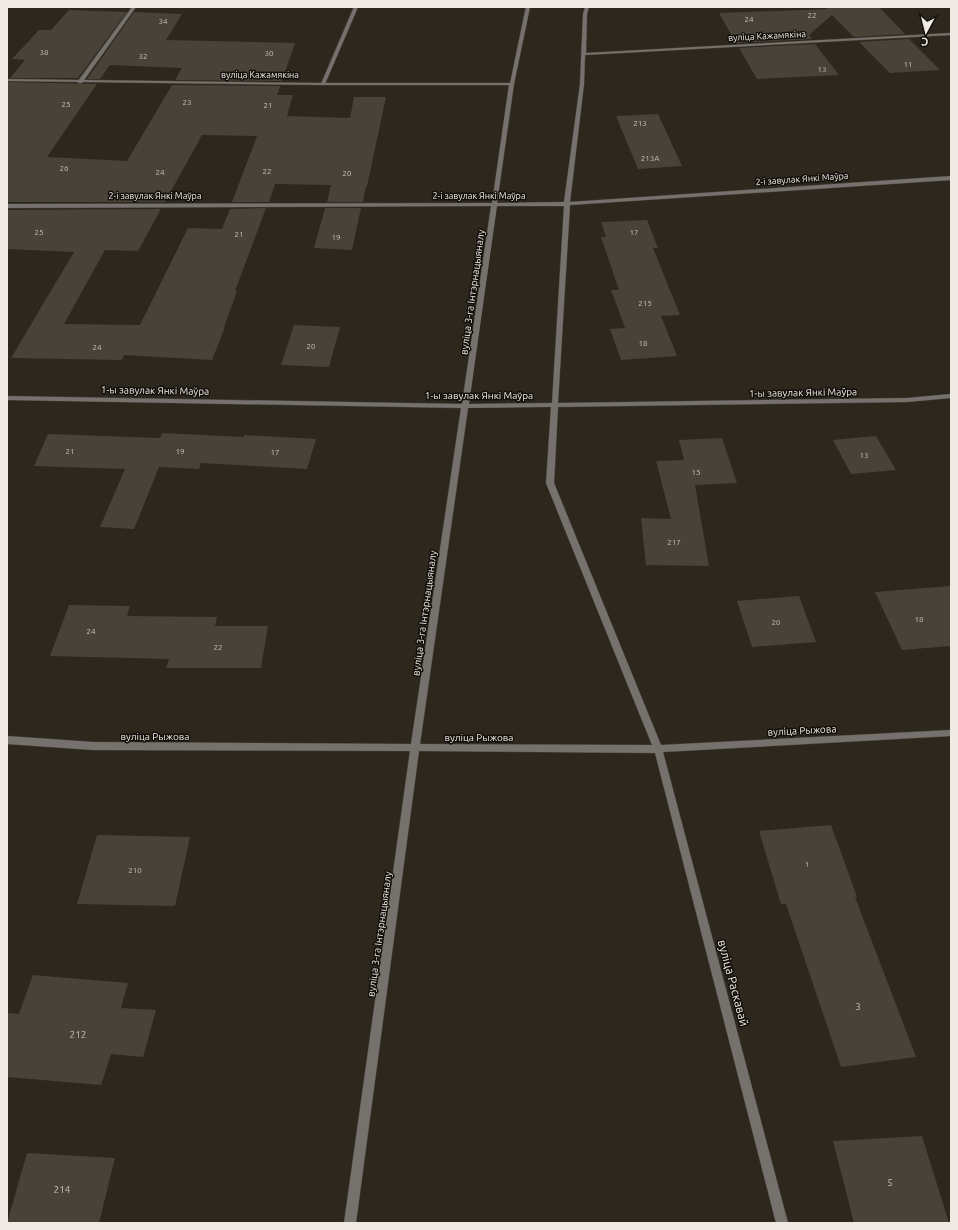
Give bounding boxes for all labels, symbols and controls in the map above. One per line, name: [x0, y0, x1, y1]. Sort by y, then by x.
house number: 22: [807, 11, 817, 20]
north arrow: [906, 12, 946, 52]
house number: 24: [744, 15, 754, 24]
house number: 34: [158, 17, 168, 26]
street label: вуліца Кажамякіна: [728, 29, 806, 43]
text: С: [921, 36, 929, 48]
house number: 38: [39, 48, 49, 57]
house number: 30: [264, 49, 274, 58]
house number: 32: [138, 52, 148, 61]
house number: 11: [903, 60, 913, 69]
house number: 13: [817, 65, 827, 74]
street label: вуліца Кажамякіна: [221, 70, 299, 80]
house number: 23: [182, 98, 192, 107]
house number: 25: [61, 100, 71, 109]
house number: 21: [263, 101, 273, 110]
house number: 213: [633, 119, 647, 128]
house number: 213А: [641, 154, 660, 163]
house number: 26: [59, 164, 69, 173]
house number: 22: [262, 167, 272, 176]
house number: 24: [155, 168, 165, 177]
house number: 20: [342, 169, 352, 178]
street label: 2-і завулак Янкі Маўра: [755, 171, 849, 187]
street label: 2-і завулак Янкі Маўра: [108, 191, 202, 201]
street label: 2-і завулак Янкі Маўра: [432, 191, 526, 201]
house number: 25: [34, 228, 44, 237]
house number: 17: [629, 228, 639, 237]
street label: вуліца 3-га Інтэрнацыяналу: [458, 229, 487, 355]
house number: 21: [234, 230, 244, 239]
house number: 19: [331, 233, 341, 242]
house number: 215: [638, 299, 652, 308]
house number: 18: [638, 339, 648, 348]
house number: 20: [306, 342, 316, 351]
house number: 24: [92, 343, 102, 352]
street label: 1-ы завулак Янкі Маўра: [101, 384, 209, 397]
street label: 1-ы завулак Янкі Маўра: [749, 386, 857, 399]
street label: 1-ы завулак Янкі Маўра: [425, 390, 533, 401]
house number: 21: [65, 447, 75, 456]
house number: 19: [175, 447, 185, 456]
house number: 17: [270, 448, 280, 457]
house number: 13: [859, 451, 869, 460]
house number: 15: [691, 468, 701, 477]
house number: 217: [667, 538, 681, 547]
street label: вуліца 3-га Інтэрнацыяналу: [410, 550, 439, 676]
house number: 18: [914, 615, 924, 624]
house number: 20: [771, 618, 781, 627]
house number: 24: [86, 627, 96, 636]
house number: 22: [213, 643, 223, 652]
street label: вуліца Рыжова: [767, 723, 837, 738]
street label: вуліца Рыжова: [121, 731, 189, 742]
street label: вуліца Рыжова: [445, 732, 513, 743]
house number: 1: [805, 860, 809, 869]
house number: 210: [128, 866, 142, 875]
street label: вуліца 3-га Інтэрнацыяналу: [365, 871, 394, 997]
street label: вуліца Раскавай: [716, 938, 751, 1028]
house number: 3: [855, 1001, 861, 1012]
house number: 212: [70, 1029, 86, 1040]
house number: 5: [887, 1177, 893, 1188]
house number: 214: [54, 1184, 71, 1195]

